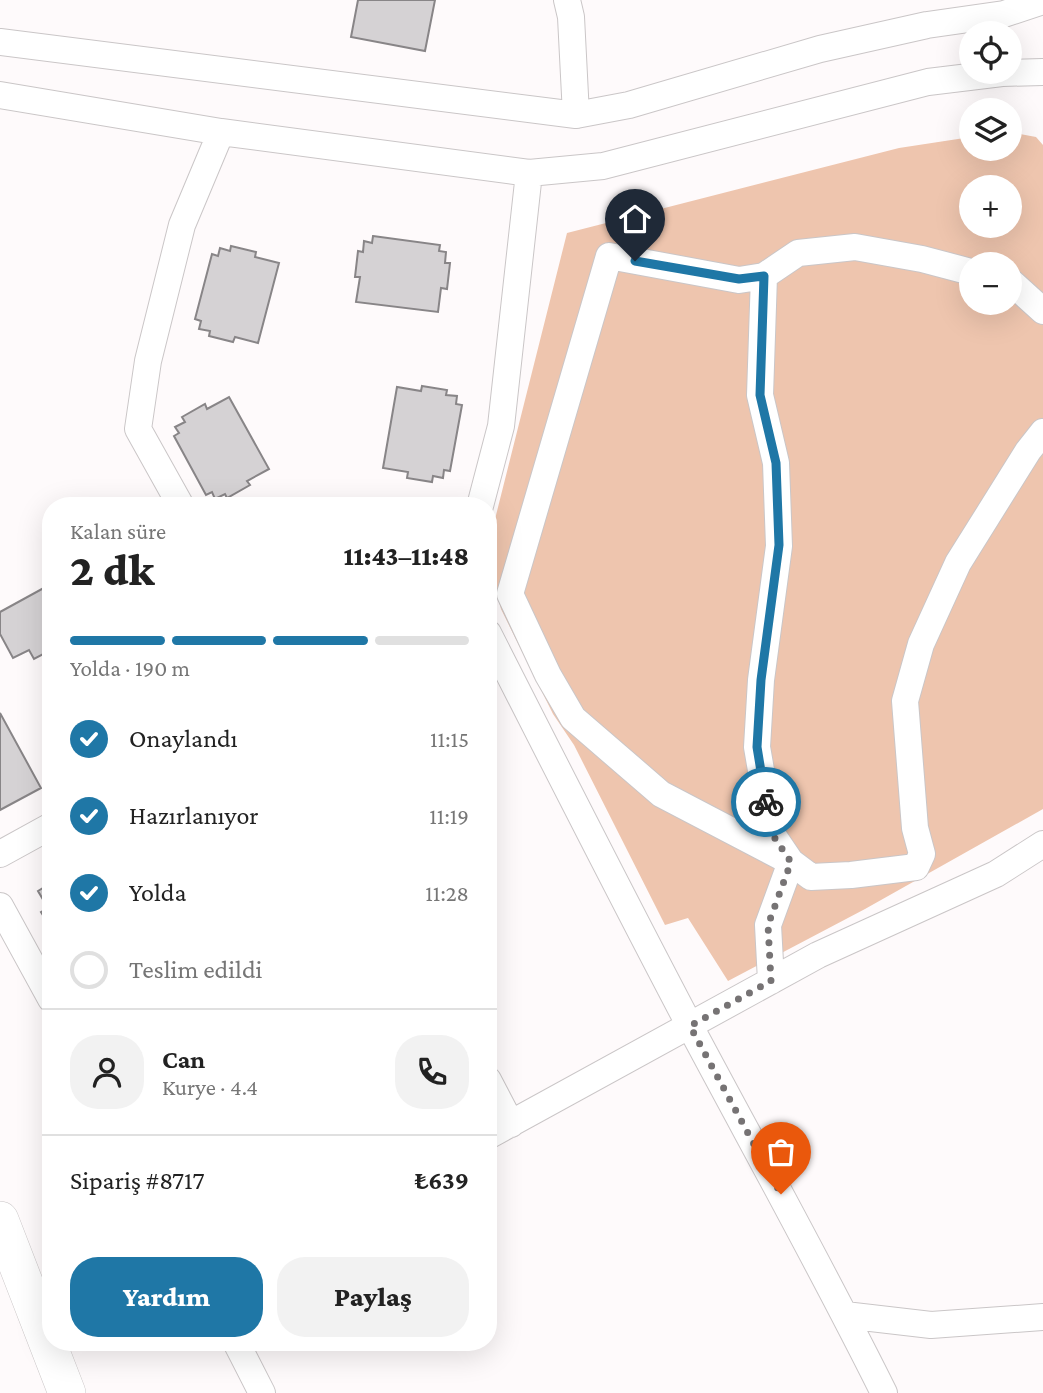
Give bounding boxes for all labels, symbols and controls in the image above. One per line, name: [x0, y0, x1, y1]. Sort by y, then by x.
map controls: [959, 21, 1022, 315]
button: locate: [959, 21, 1022, 84]
button: layers: [959, 98, 1022, 161]
button: +: [959, 175, 1022, 238]
pin: [605, 189, 665, 261]
icon: home: [616, 200, 654, 238]
button: −: [959, 252, 1022, 315]
text: Kalan süre: [70, 518, 166, 544]
text: 11:43–11:48: [343, 542, 469, 571]
text: 2 dk: [70, 544, 155, 595]
text: Yolda · 190 m: [70, 655, 190, 681]
icon: check: [70, 720, 108, 758]
text: Onaylandı: [129, 724, 238, 753]
text: 11:15: [430, 726, 469, 752]
courier: [731, 767, 801, 837]
icon: bike: [747, 783, 785, 821]
icon: check: [70, 797, 108, 835]
text: Hazırlanıyor: [129, 801, 259, 830]
text: 11:19: [429, 803, 469, 829]
icon: check: [70, 874, 108, 912]
text: Yolda: [129, 878, 186, 907]
text: 11:28: [425, 880, 469, 906]
text: Teslim edildi: [129, 955, 262, 984]
button: person: [70, 1035, 144, 1109]
button: phone: [395, 1035, 469, 1109]
text: Can: [162, 1045, 205, 1074]
text: Kurye · 4.4: [162, 1074, 258, 1100]
pin: [751, 1122, 811, 1194]
icon: bag: [762, 1133, 800, 1171]
text: Sipariş #8717: [70, 1166, 205, 1195]
text: ₺639: [415, 1166, 469, 1195]
button: Yardım: [70, 1257, 263, 1337]
button: Paylaş: [277, 1257, 469, 1337]

